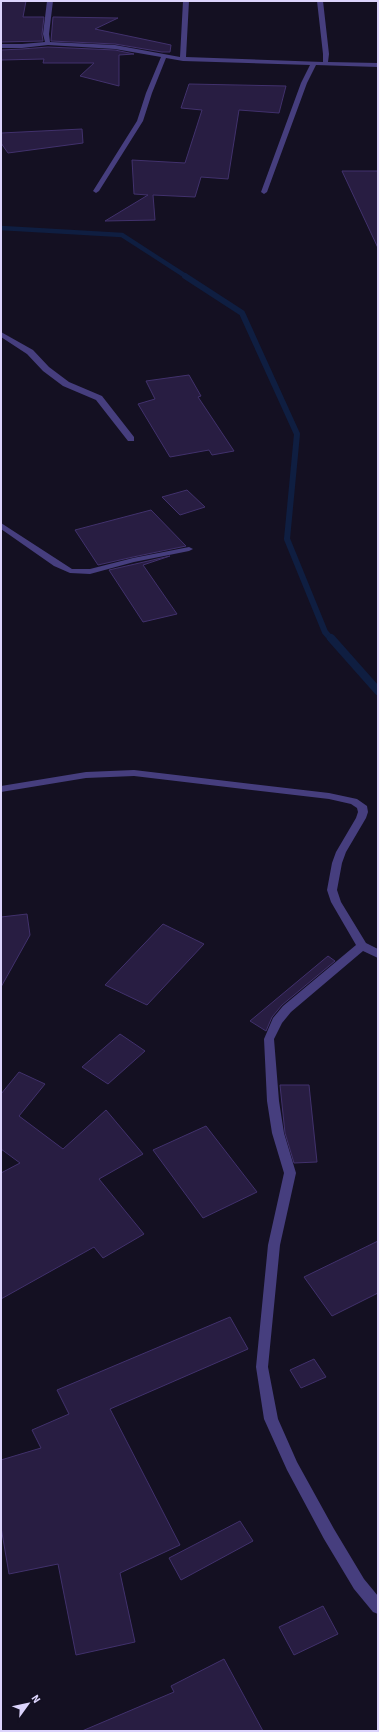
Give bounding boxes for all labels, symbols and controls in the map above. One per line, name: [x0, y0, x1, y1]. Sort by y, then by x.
north arrow: [8, 1684, 48, 1724]
text: N: [28, 1692, 44, 1706]

